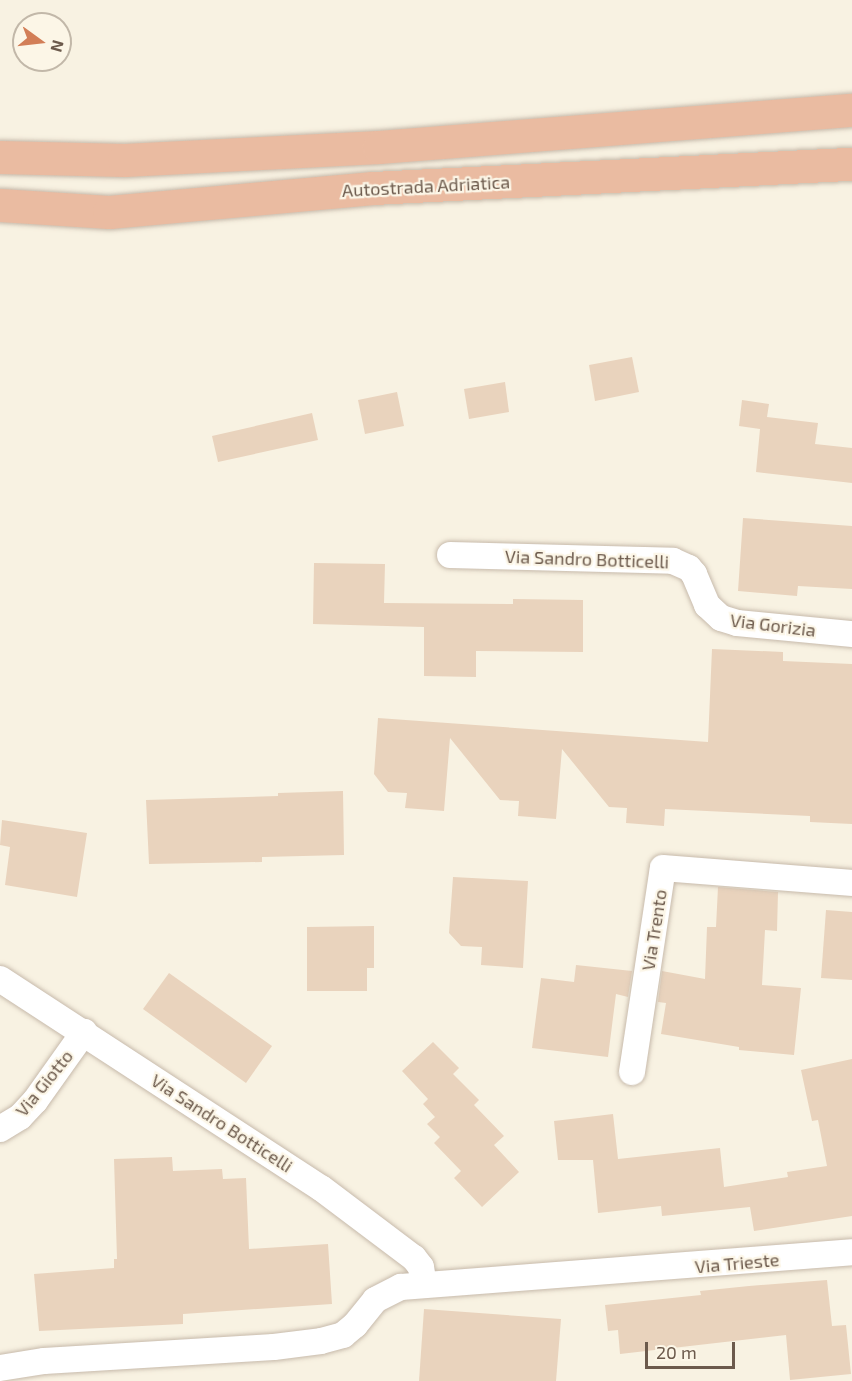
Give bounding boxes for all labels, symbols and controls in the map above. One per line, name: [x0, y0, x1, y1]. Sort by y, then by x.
north arrow: [12, 12, 72, 72]
text: N: [47, 38, 69, 54]
street label: Autostrada Adriatica: [341, 171, 511, 201]
street label: Via Sandro Botticelli: [505, 545, 669, 573]
street label: Via Gorizia: [729, 609, 817, 641]
street label: Via Trento: [637, 888, 671, 972]
street label: Via Giotto: [11, 1045, 77, 1121]
street label: Via Sandro Botticelli: [147, 1069, 297, 1177]
street label: Via Trieste: [694, 1249, 780, 1277]
scale bar: [648, 1330, 738, 1368]
text: 20 m: [656, 1341, 697, 1363]

